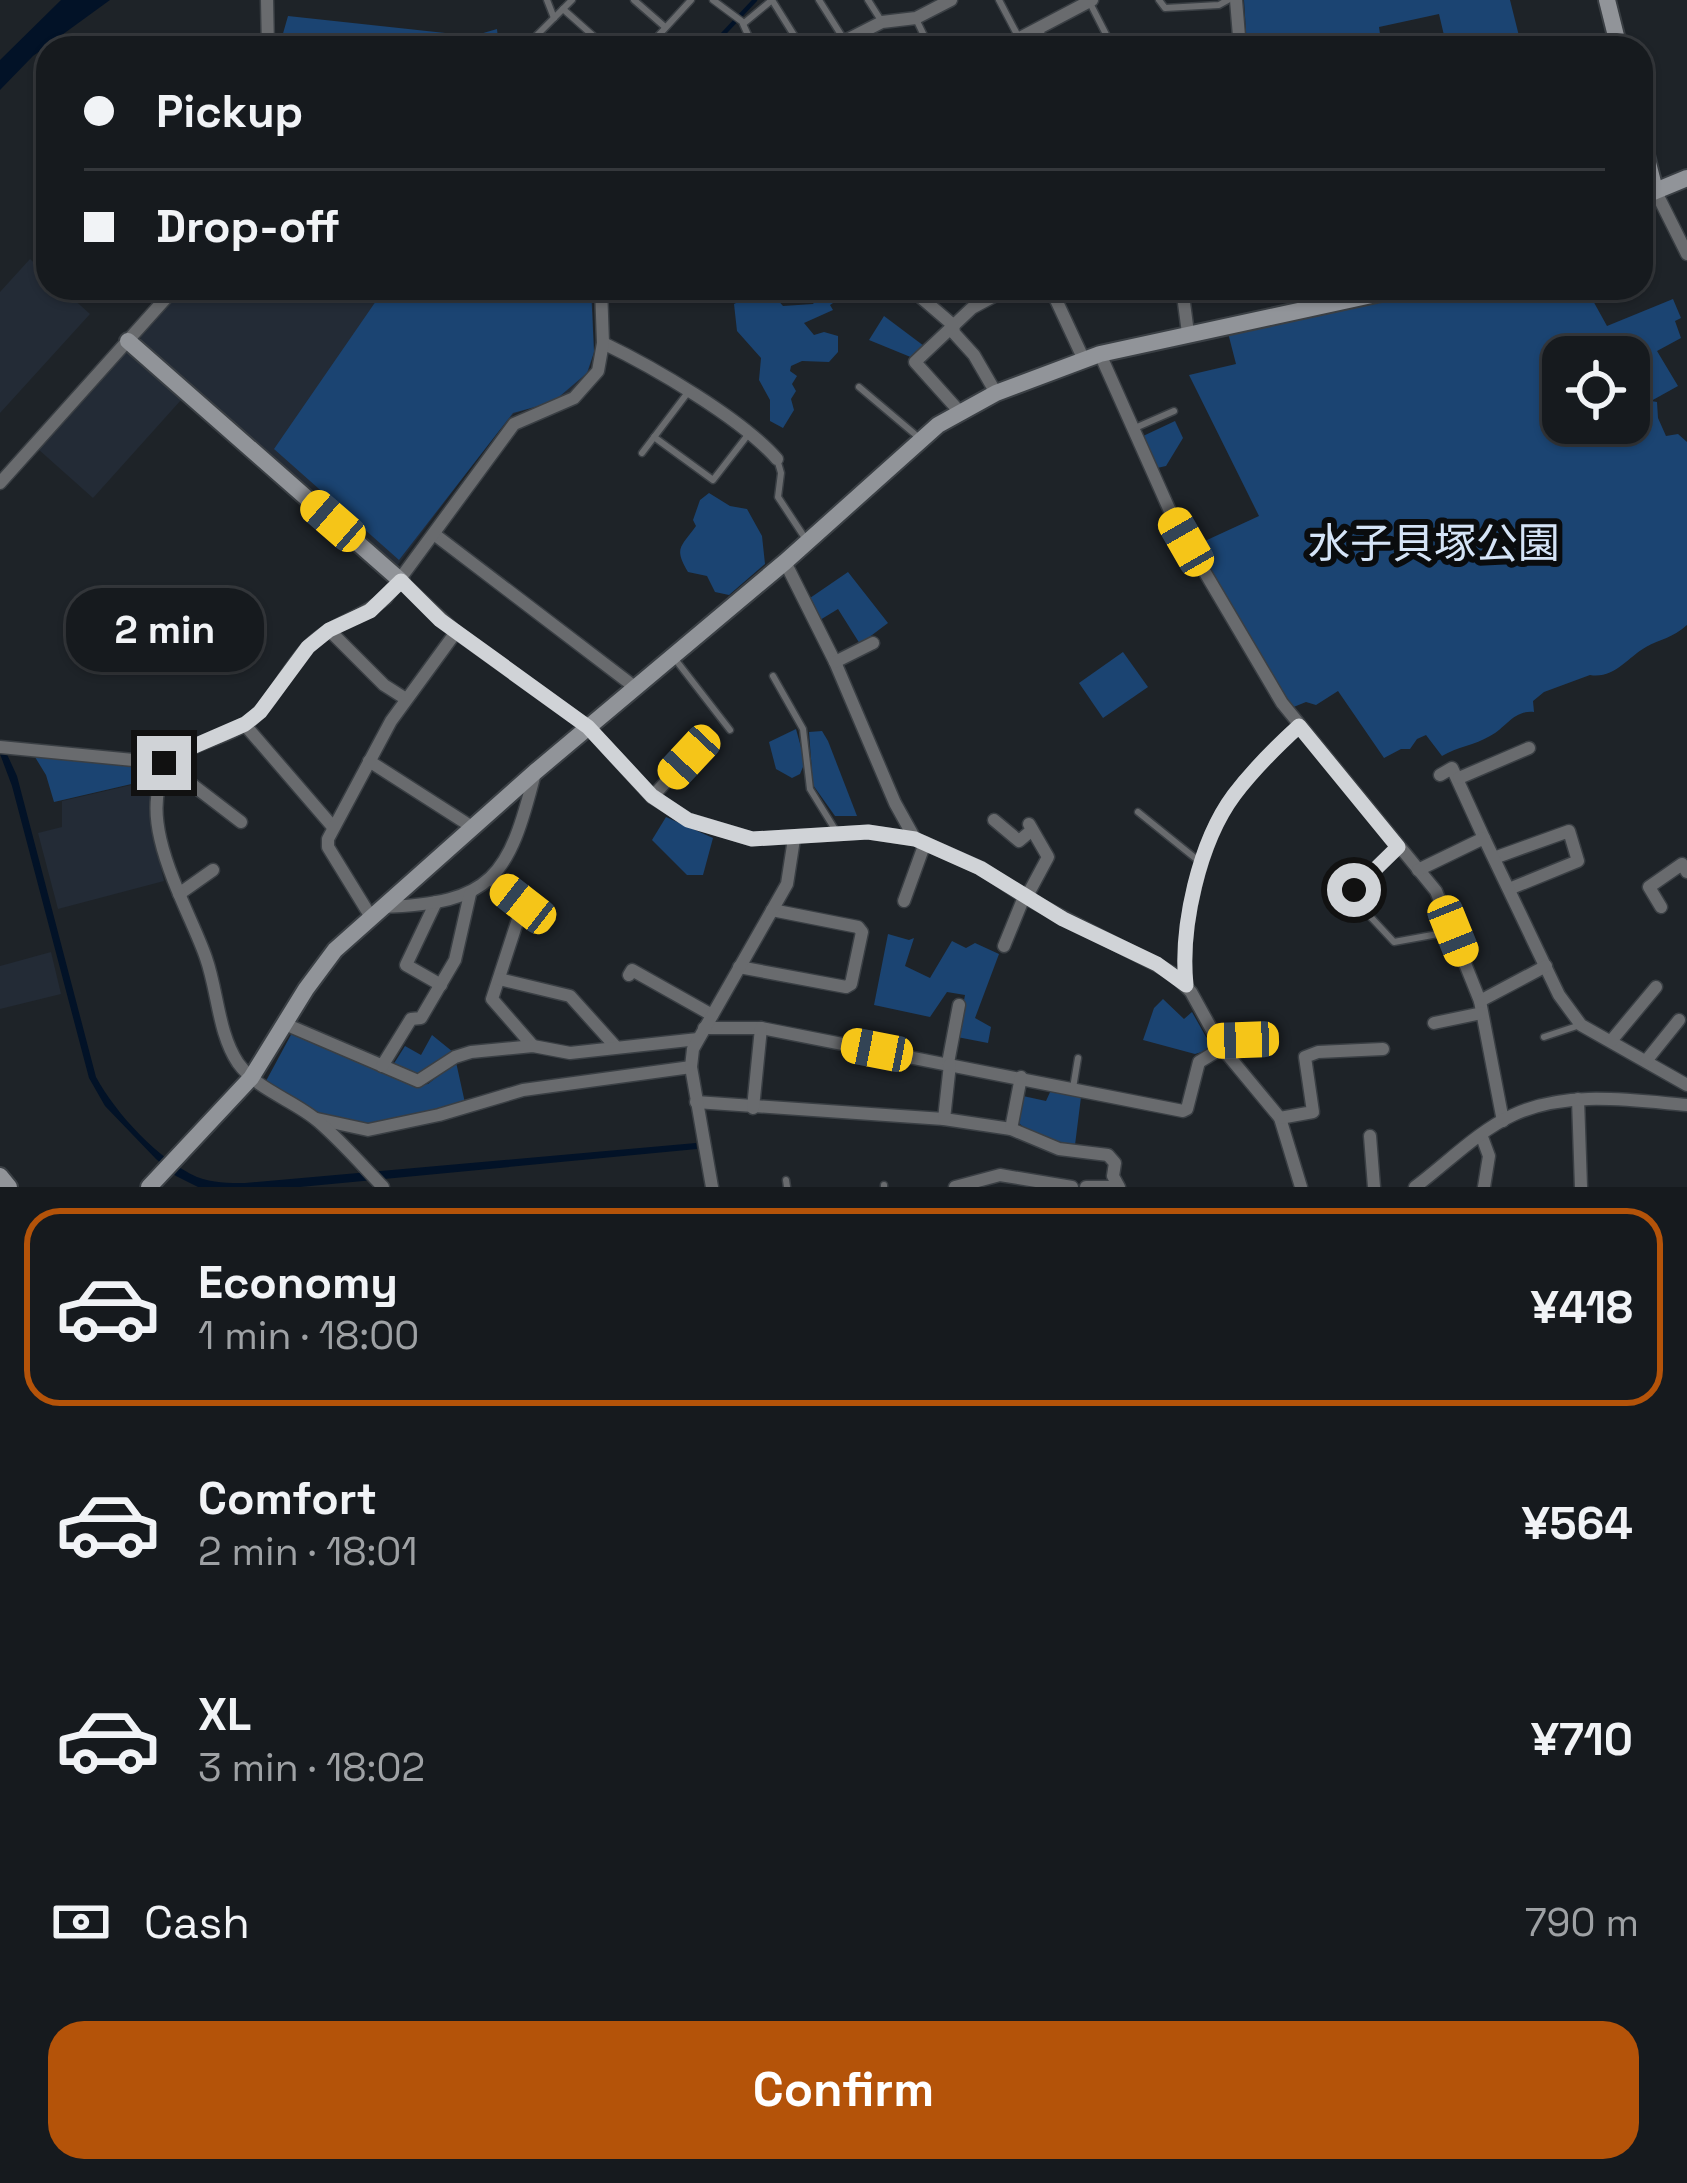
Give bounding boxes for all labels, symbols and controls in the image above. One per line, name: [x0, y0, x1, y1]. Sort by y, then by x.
text: Pickup: [156, 83, 303, 140]
text: Drop-off: [156, 198, 340, 255]
map controls: [1542, 336, 1650, 444]
button: locate: [1542, 336, 1650, 444]
car: [294, 484, 372, 558]
car: [1152, 502, 1220, 582]
park label: 水子貝塚公園: [1308, 517, 1560, 570]
callout: 2 min: [65, 589, 263, 673]
text: 2 min: [115, 605, 215, 654]
car: [651, 718, 727, 796]
route end: [137, 736, 191, 790]
route start: [1327, 863, 1381, 917]
car: [484, 868, 562, 940]
car: [1423, 891, 1483, 971]
car: [1206, 1021, 1280, 1059]
car: [838, 1025, 916, 1075]
icon: car: [54, 1253, 162, 1361]
text: Economy: [198, 1254, 398, 1311]
text: ¥418: [1531, 1279, 1633, 1336]
text: 1 min · 18:00: [198, 1311, 419, 1360]
icon: car: [54, 1469, 162, 1577]
text: Comfort: [198, 1470, 377, 1527]
text: ¥564: [1522, 1495, 1633, 1552]
text: 2 min · 18:01: [198, 1527, 418, 1576]
icon: car: [54, 1685, 162, 1793]
text: XL: [198, 1686, 251, 1743]
text: ¥710: [1531, 1711, 1633, 1768]
text: 3 min · 18:02: [198, 1743, 425, 1792]
icon: cash: [48, 1889, 114, 1955]
text: Cash: [144, 1894, 250, 1951]
text: 790 m: [1525, 1898, 1639, 1947]
button: Confirm: [48, 2021, 1639, 2159]

